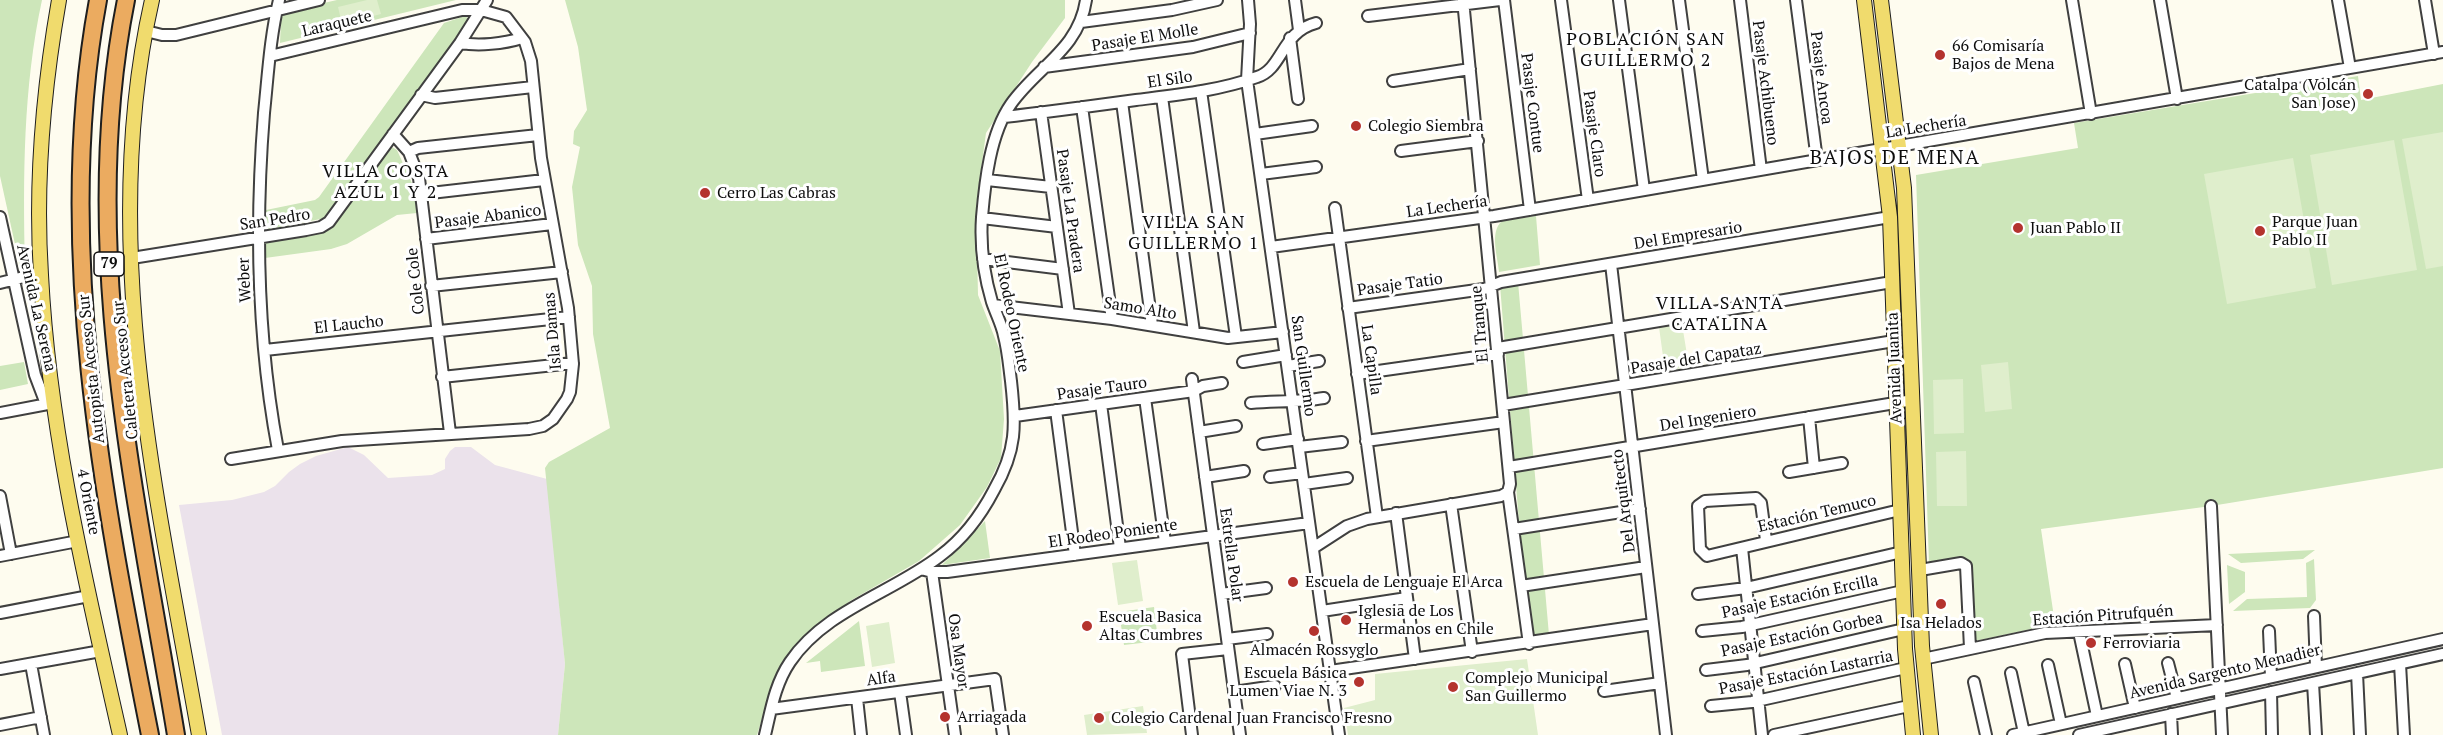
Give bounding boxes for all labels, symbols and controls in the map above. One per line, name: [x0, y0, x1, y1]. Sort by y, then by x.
street label: Laraquete: [300, 7, 374, 41]
street label: Pasaje El Molle: [1090, 20, 1200, 56]
street label: Pasaje Achibueno: [1748, 20, 1782, 146]
district label: POBLACIÓN SAN GUILLERMO 2: [1566, 29, 1726, 72]
street label: Pasaje Ancoa: [1806, 30, 1836, 126]
place label: 66 Comisaría Bajos de Mena: [1952, 36, 2055, 74]
marker: 66 Comisaría Bajos de Mena: [1933, 48, 1947, 62]
street label: Pasaje Contue: [1516, 52, 1548, 154]
street label: El Silo: [1146, 67, 1194, 93]
place label: Catalpa (Volcán San Jose): [2244, 75, 2356, 113]
marker: Catalpa (Volcán San Jose): [2361, 87, 2375, 101]
street label: Pasaje Claro: [1578, 89, 1610, 179]
street label: La Lechería: [1884, 111, 1968, 143]
place label: Colegio Siembra: [1368, 116, 1484, 136]
marker: Colegio Siembra: [1349, 119, 1363, 133]
district label: BAJOS DE MENA: [1810, 146, 1980, 170]
street label: Pasaje La Pradera: [1052, 148, 1088, 274]
district label: VILLA COSTA AZUL 1 Y 2: [322, 161, 450, 204]
place label: Cerro Las Cabras: [717, 183, 836, 203]
marker: Cerro Las Cabras: [698, 186, 712, 200]
street label: La Lechería: [1405, 192, 1489, 222]
street label: Pasaje Abanico: [434, 201, 542, 233]
street label: San Pedro: [238, 205, 312, 235]
district label: VILLA SAN GUILLERMO 1: [1128, 212, 1260, 254]
place label: Parque Juan Pablo II: [2272, 212, 2358, 250]
street label: Del Empresario: [1633, 218, 1743, 254]
place label: Juan Pablo II: [2030, 218, 2121, 238]
marker: Juan Pablo II: [2011, 221, 2025, 235]
marker: Parque Juan Pablo II: [2253, 224, 2267, 238]
street label: Avenida La Serena: [12, 243, 60, 373]
street label: Cole Cole: [403, 247, 429, 315]
road number: 79: [94, 252, 124, 276]
street label: El Rodeo Oriente: [989, 252, 1033, 374]
street label: Weber: [234, 257, 256, 303]
street label: Pasaje Tatio: [1356, 269, 1444, 301]
street label: El Tranque: [1467, 285, 1493, 363]
street label: Isla Damas: [540, 292, 566, 370]
street label: Autopista Acceso Sur: [75, 293, 109, 445]
district label: VILLA SANTA CATALINA: [1656, 293, 1784, 336]
street label: Samo Alto: [1102, 294, 1178, 324]
street label: Caletera Acceso Sur: [109, 300, 143, 440]
street label: El Laucho: [313, 312, 385, 338]
street label: Avenida Juanita: [1883, 312, 1907, 424]
street label: San Guillermo: [1286, 314, 1320, 418]
street label: La Capilla: [1357, 324, 1385, 396]
street label: Pasaje del Capataz: [1629, 339, 1763, 379]
street label: Pasaje Tauro: [1056, 373, 1148, 405]
street label: Del Ingeniero: [1659, 402, 1757, 436]
street label: Del Arquitecto: [1608, 448, 1640, 554]
street label: 4 Oriente: [72, 467, 104, 537]
street label: Estación Temuco: [1756, 491, 1878, 537]
street label: Estrella Polar: [1215, 507, 1247, 603]
street label: El Rodeo Poniente: [1047, 515, 1179, 553]
street label: Pasaje Estación Ercilla: [1720, 571, 1880, 623]
place label: Escuela de Lenguaje El Arca: [1305, 572, 1503, 592]
marker: Escuela de Lenguaje El Arca: [1286, 575, 1300, 589]
marker: Isa Helados: [1934, 597, 1948, 611]
place label: Iglesia de Los Hermanos en Chile: [1358, 601, 1494, 639]
street label: Estación Pitrufquén: [2032, 602, 2174, 630]
place label: Escuela Basica Altas Cumbres: [1099, 607, 1203, 645]
street label: Pasaje Estación Gorbea: [1719, 608, 1885, 662]
street label: Osa Mayor: [943, 612, 973, 690]
marker: Iglesia de Los Hermanos en Chile: [1339, 613, 1353, 627]
place label: Isa Helados: [1900, 613, 1982, 633]
marker: Escuela Basica Altas Cumbres: [1080, 619, 1094, 633]
marker: Almacén Rossyglo: [1307, 624, 1321, 638]
place label: Ferroviaria: [2103, 633, 2181, 653]
marker: Ferroviaria: [2084, 636, 2098, 650]
place label: Almacén Rossyglo: [1250, 640, 1378, 660]
street label: Avenida Sargento Menadier: [2128, 641, 2322, 703]
street label: Pasaje Estación Lastarria: [1717, 647, 1895, 699]
place label: Escuela Básica Lumen Viae N. 3: [1229, 663, 1347, 701]
street label: Alfa: [865, 667, 897, 691]
place label: Complejo Municipal San Guillermo: [1465, 668, 1608, 706]
marker: Escuela Básica Lumen Viae N. 3: [1352, 675, 1366, 689]
marker: Complejo Municipal San Guillermo: [1446, 680, 1460, 694]
place label: Arriagada: [957, 707, 1027, 727]
place label: Colegio Cardenal Juan Francisco Fresno: [1111, 708, 1392, 728]
marker: Arriagada: [938, 710, 952, 724]
marker: Colegio Cardenal Juan Francisco Fresno: [1092, 711, 1106, 725]

